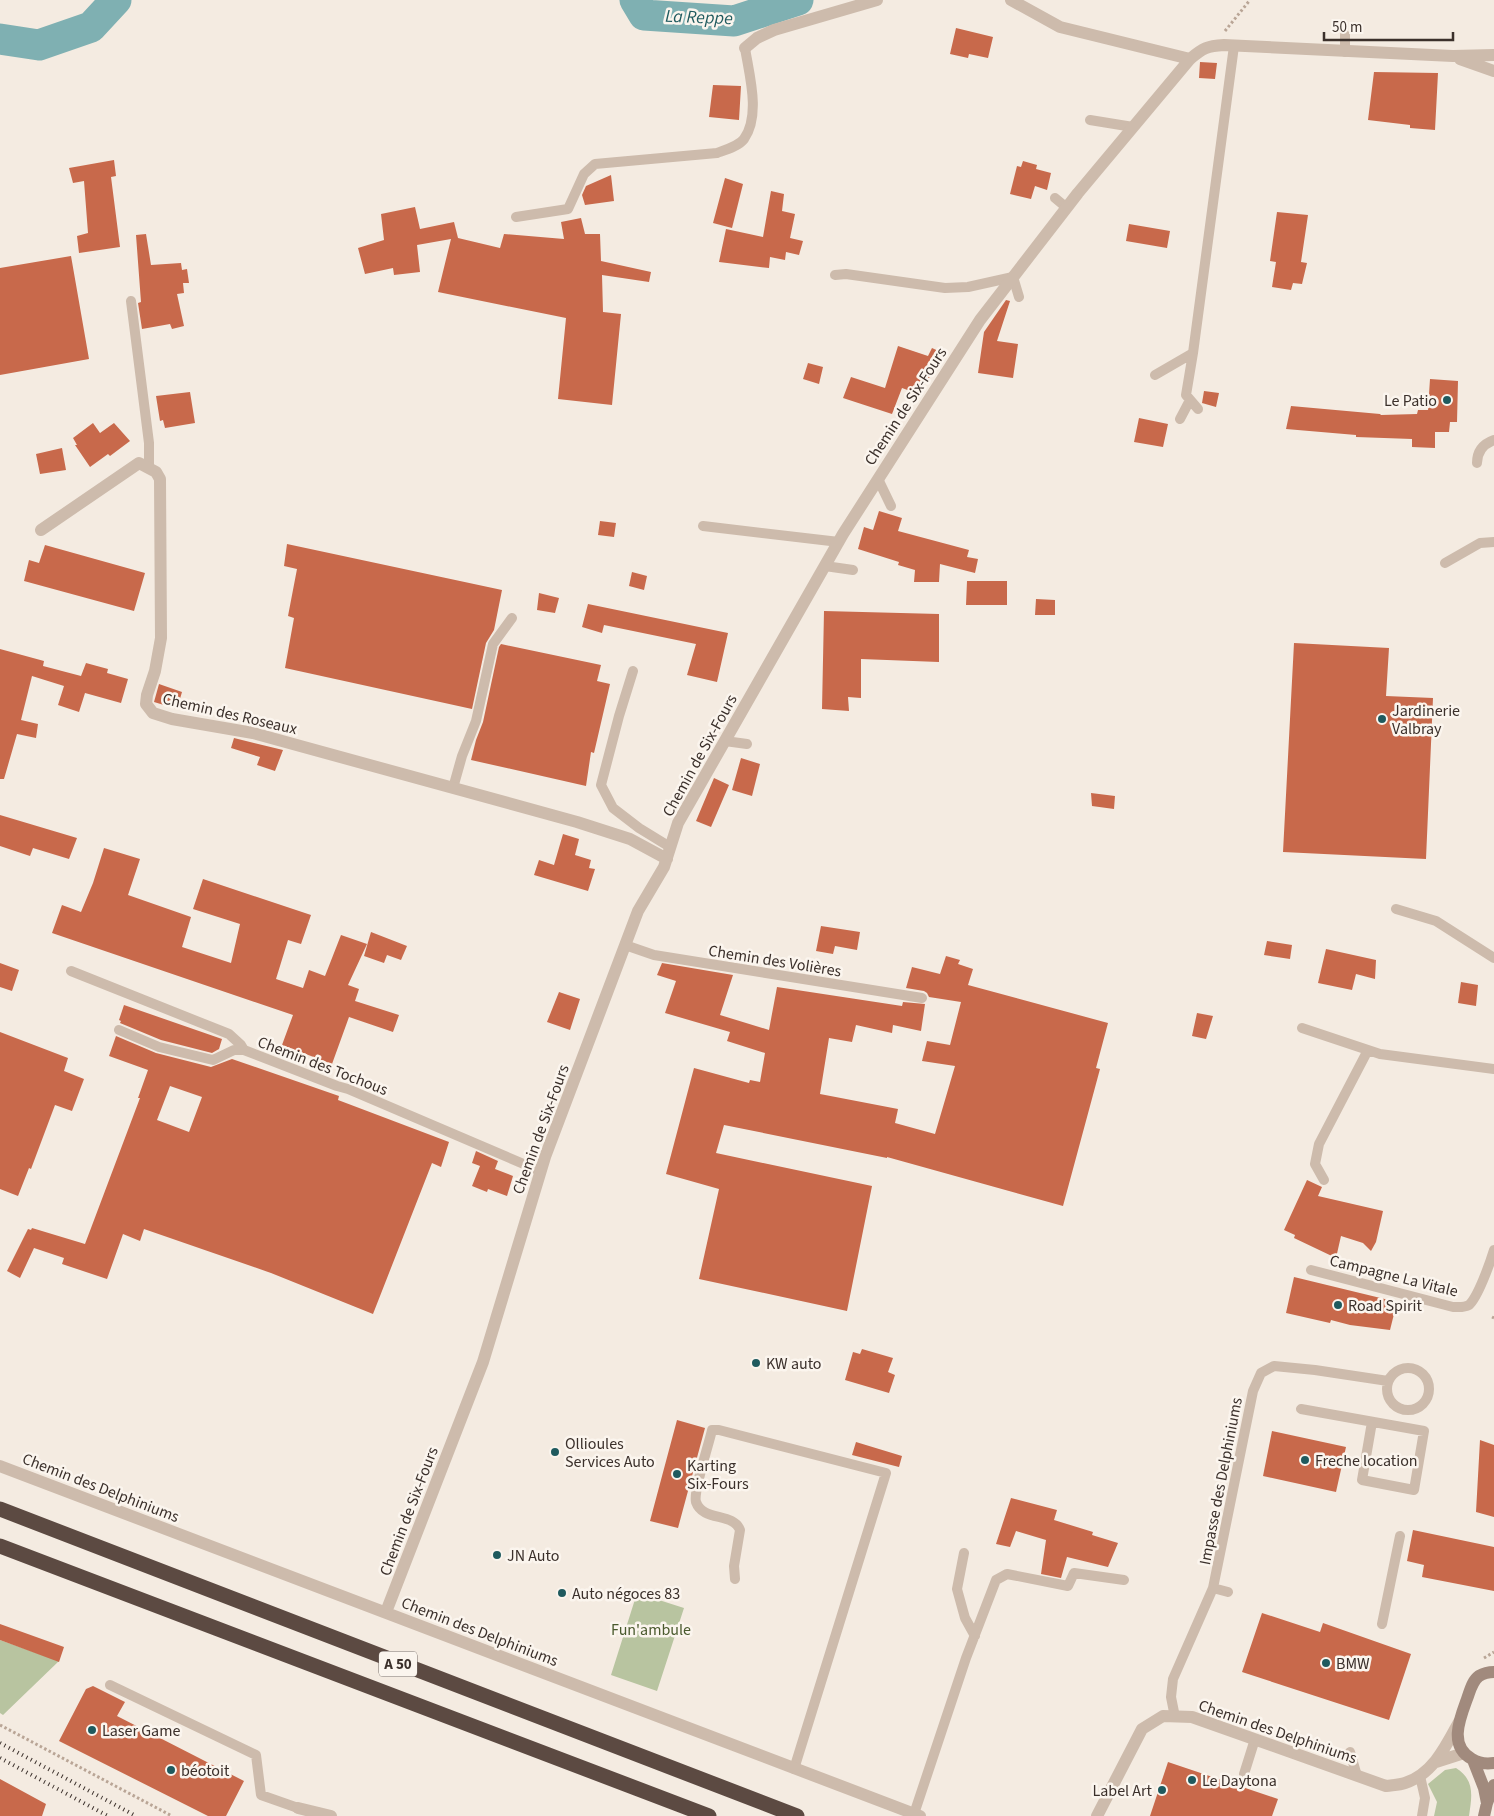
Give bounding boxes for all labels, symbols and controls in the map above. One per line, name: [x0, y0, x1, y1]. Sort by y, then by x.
water label: La Reppe: [665, 4, 734, 31]
scale bar: [1324, 10, 1453, 42]
text: 50 m: [1332, 17, 1362, 38]
street label: Chemin de Six-Fours: [859, 343, 952, 470]
place label: Le Patio: [1384, 390, 1437, 412]
marker: Le Patio: [1441, 394, 1453, 406]
street label: Chemin des Roseaux: [160, 688, 299, 740]
street label: Chemin de Six-Fours: [657, 690, 743, 821]
place label: Jardinerie Valbray: [1392, 700, 1460, 740]
marker: Jardinerie Valbray: [1376, 713, 1388, 725]
street label: Chemin des Volières: [707, 940, 843, 982]
street label: Chemin des Tochous: [254, 1031, 391, 1101]
street label: Chemin de Six-Fours: [507, 1061, 575, 1197]
street label: Campagne La Vitale: [1327, 1249, 1460, 1303]
place label: Road Spirit: [1348, 1295, 1422, 1317]
marker: Road Spirit: [1332, 1299, 1344, 1311]
place label: KW auto: [766, 1353, 822, 1375]
marker: KW auto: [750, 1357, 762, 1369]
street label: Impasse des Delphiniums: [1194, 1395, 1248, 1567]
place label: Ollioules Services Auto: [565, 1433, 655, 1473]
street label: Chemin de Six-Fours: [374, 1443, 444, 1579]
marker: Ollioules Services Auto: [549, 1446, 561, 1458]
street label: Chemin des Delphiniums: [19, 1448, 183, 1528]
place label: Freche location: [1315, 1450, 1418, 1472]
marker: Freche location: [1299, 1454, 1311, 1466]
place label: Karting Six-Fours: [687, 1455, 749, 1495]
marker: Karting Six-Fours: [671, 1468, 683, 1480]
place label: JN Auto: [507, 1545, 559, 1567]
marker: JN Auto: [491, 1549, 503, 1561]
place label: Auto négoces 83: [572, 1583, 680, 1605]
marker: Auto négoces 83: [556, 1587, 568, 1599]
street label: Chemin des Delphiniums: [398, 1592, 562, 1672]
park label: Fun'ambule: [611, 1619, 691, 1641]
road number: A 50: [379, 1652, 417, 1676]
place label: BMW: [1336, 1653, 1370, 1675]
marker: BMW: [1320, 1657, 1332, 1669]
street label: Chemin des Delphiniums: [1195, 1694, 1360, 1770]
place label: Laser Game: [102, 1720, 180, 1742]
marker: Laser Game: [86, 1724, 98, 1736]
place label: béotoit: [181, 1760, 230, 1782]
marker: béotoit: [165, 1764, 177, 1776]
place label: Le Daytona: [1202, 1770, 1277, 1792]
marker: Le Daytona: [1186, 1774, 1198, 1786]
place label: Label Art: [1092, 1780, 1153, 1802]
marker: Label Art: [1156, 1784, 1168, 1796]

